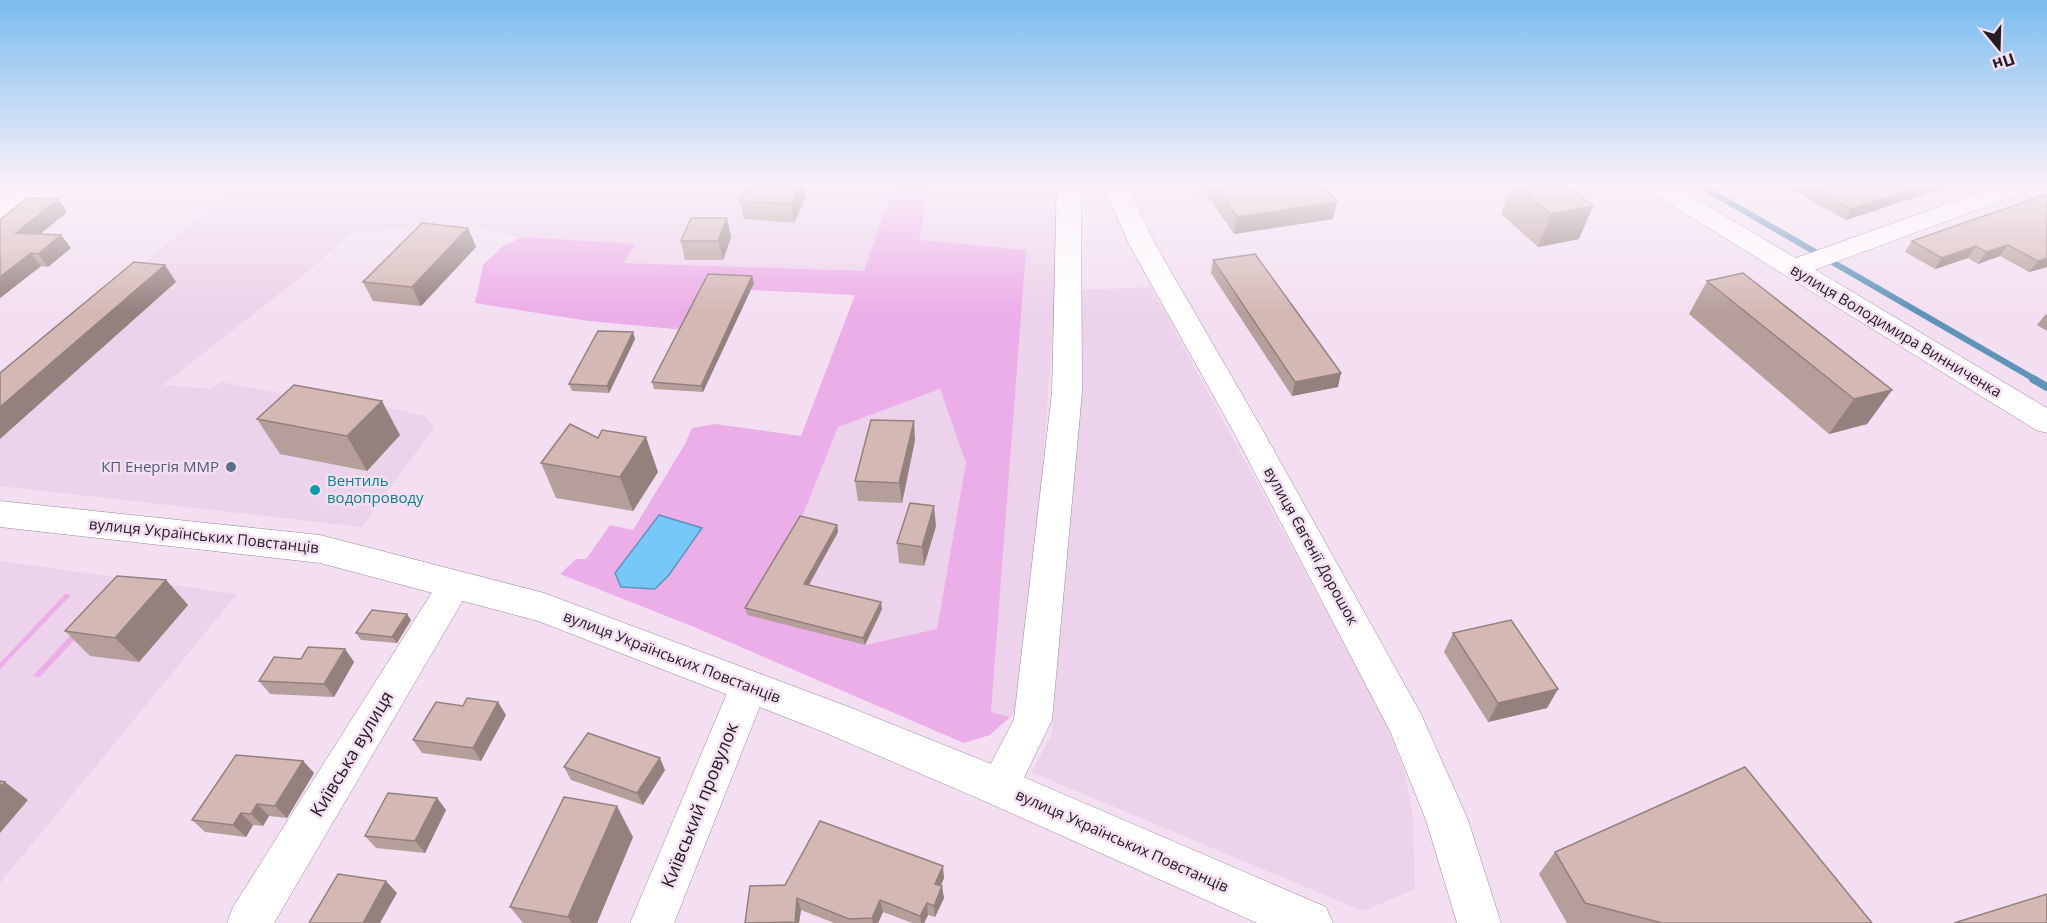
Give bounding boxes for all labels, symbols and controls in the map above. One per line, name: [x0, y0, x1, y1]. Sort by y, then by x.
north arrow: [1969, 18, 2029, 78]
text: Пн: [1990, 48, 2018, 76]
street label: вулиця Володимира Винниченка: [1787, 259, 2006, 401]
place label: КП Енергія ММР: [101, 456, 219, 476]
marker: КП Енергія ММР: [224, 460, 238, 474]
street label: вулиця Євгенії Дорошок: [1260, 463, 1364, 628]
place label: Вентиль водопроводу: [327, 470, 424, 507]
marker: Вентиль водопроводу: [308, 483, 322, 497]
street label: вулиця Українських Повстанців: [88, 513, 320, 557]
street label: вулиця Українських Повстанців: [561, 605, 784, 707]
street label: Київська вулиця: [304, 686, 398, 821]
street label: Київський провулок: [655, 718, 743, 891]
street label: вулиця Українських Повстанців: [1013, 784, 1232, 896]

